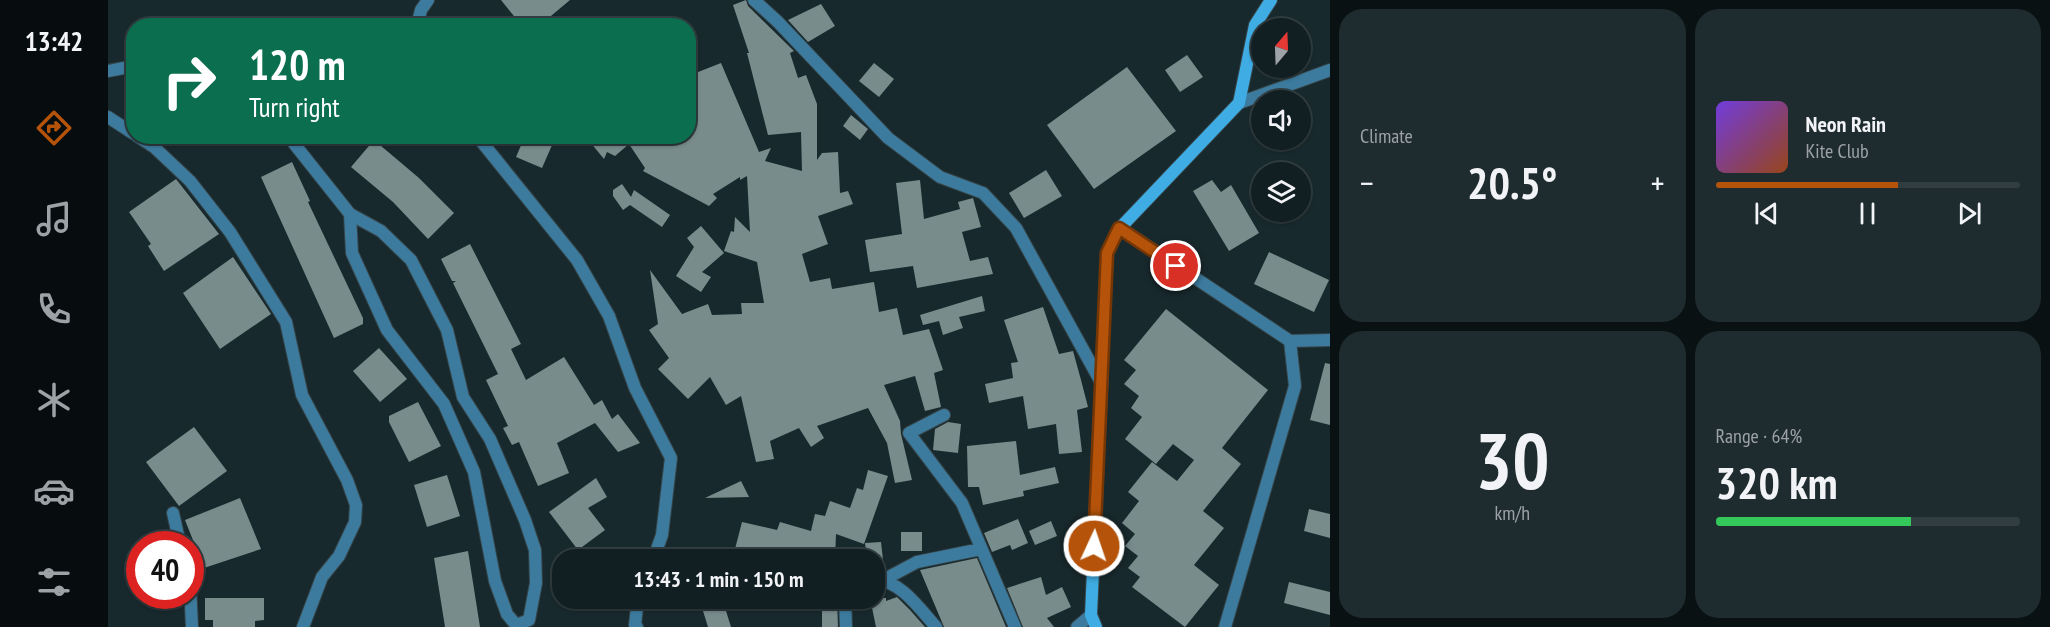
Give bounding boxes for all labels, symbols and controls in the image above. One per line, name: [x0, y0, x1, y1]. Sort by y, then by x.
north arrow: [1251, 18, 1311, 78]
map controls: [1251, 18, 1311, 222]
text: 13:42: [25, 24, 83, 58]
text: 120 m: [249, 37, 346, 92]
icon: right: [150, 42, 228, 120]
text: Turn right: [249, 90, 340, 124]
button: sound: [1251, 90, 1311, 150]
icon: directions: [33, 107, 75, 149]
text: Neon Rain: [1806, 110, 1886, 138]
text: Climate: [1360, 123, 1413, 149]
text: Kite Club: [1806, 138, 1869, 164]
text: 20.5°: [1467, 153, 1557, 211]
text: −: [1360, 161, 1374, 204]
text: +: [1651, 161, 1664, 204]
button: layers: [1251, 162, 1311, 222]
icon: previous: [1750, 197, 1783, 230]
icon: pause: [1851, 197, 1884, 230]
icon: next: [1953, 197, 1986, 230]
icon: music: [33, 198, 75, 240]
pin: [1150, 240, 1201, 291]
icon: arrive: [1159, 249, 1192, 282]
icon: phone: [33, 288, 75, 330]
icon: climate: [33, 379, 75, 421]
text: 30: [1475, 410, 1550, 511]
text: Range · 64%: [1716, 423, 1802, 449]
text: 320 km: [1716, 453, 1838, 511]
icon: car: [33, 470, 75, 512]
text: km/h: [1495, 500, 1530, 526]
position arrow: [1062, 514, 1126, 578]
speed limit sign: 40: [126, 531, 204, 609]
icon: filters: [33, 561, 75, 603]
text: 13:43 · 1 min · 150 m: [633, 565, 804, 593]

